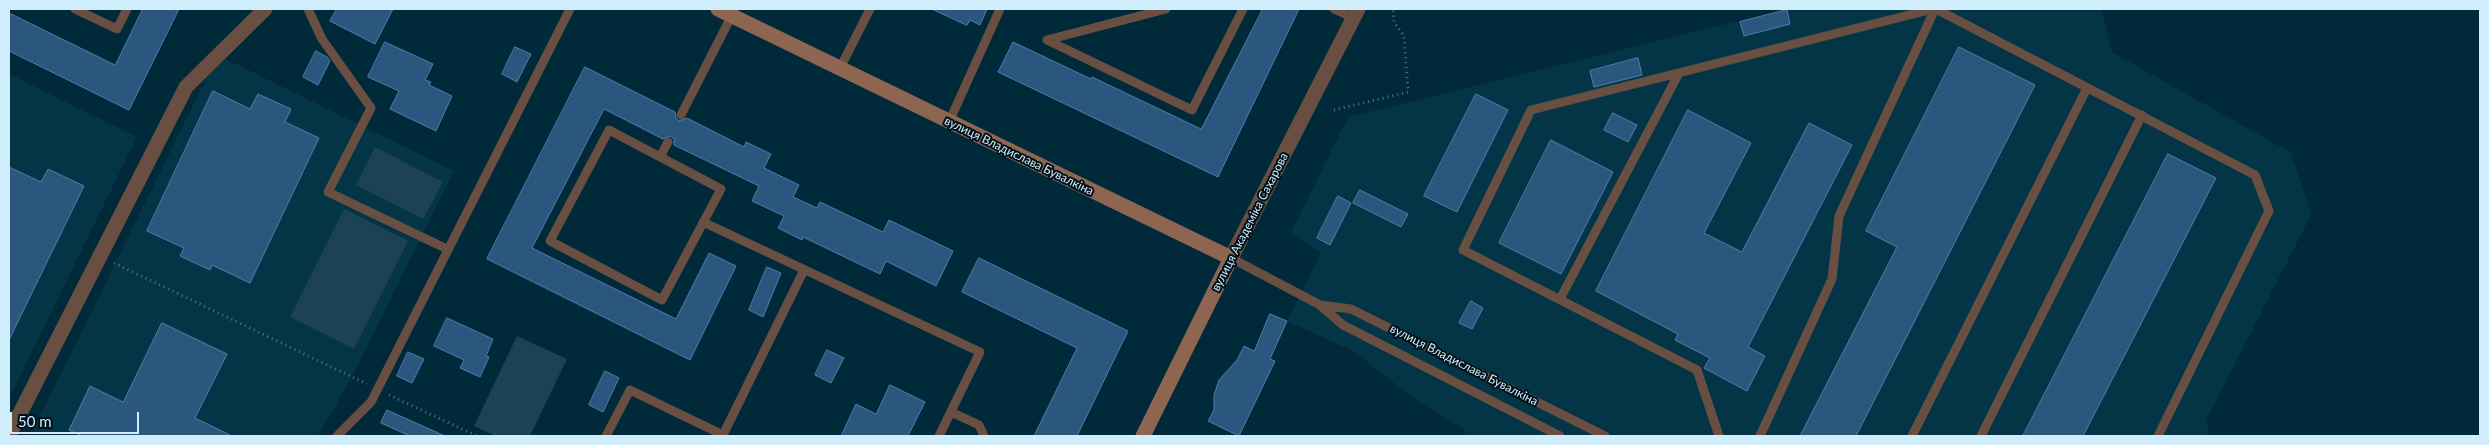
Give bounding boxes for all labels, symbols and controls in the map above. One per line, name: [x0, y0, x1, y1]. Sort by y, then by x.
street label: вулиця Владислава Бувалкіна: [942, 114, 1096, 198]
street label: вулиця Академіка Сахарова: [1209, 150, 1291, 294]
street label: вулиця Владислава Бувалкіна: [1388, 321, 1540, 409]
scale bar: [12, 402, 141, 434]
text: 50 m: [18, 412, 52, 430]

